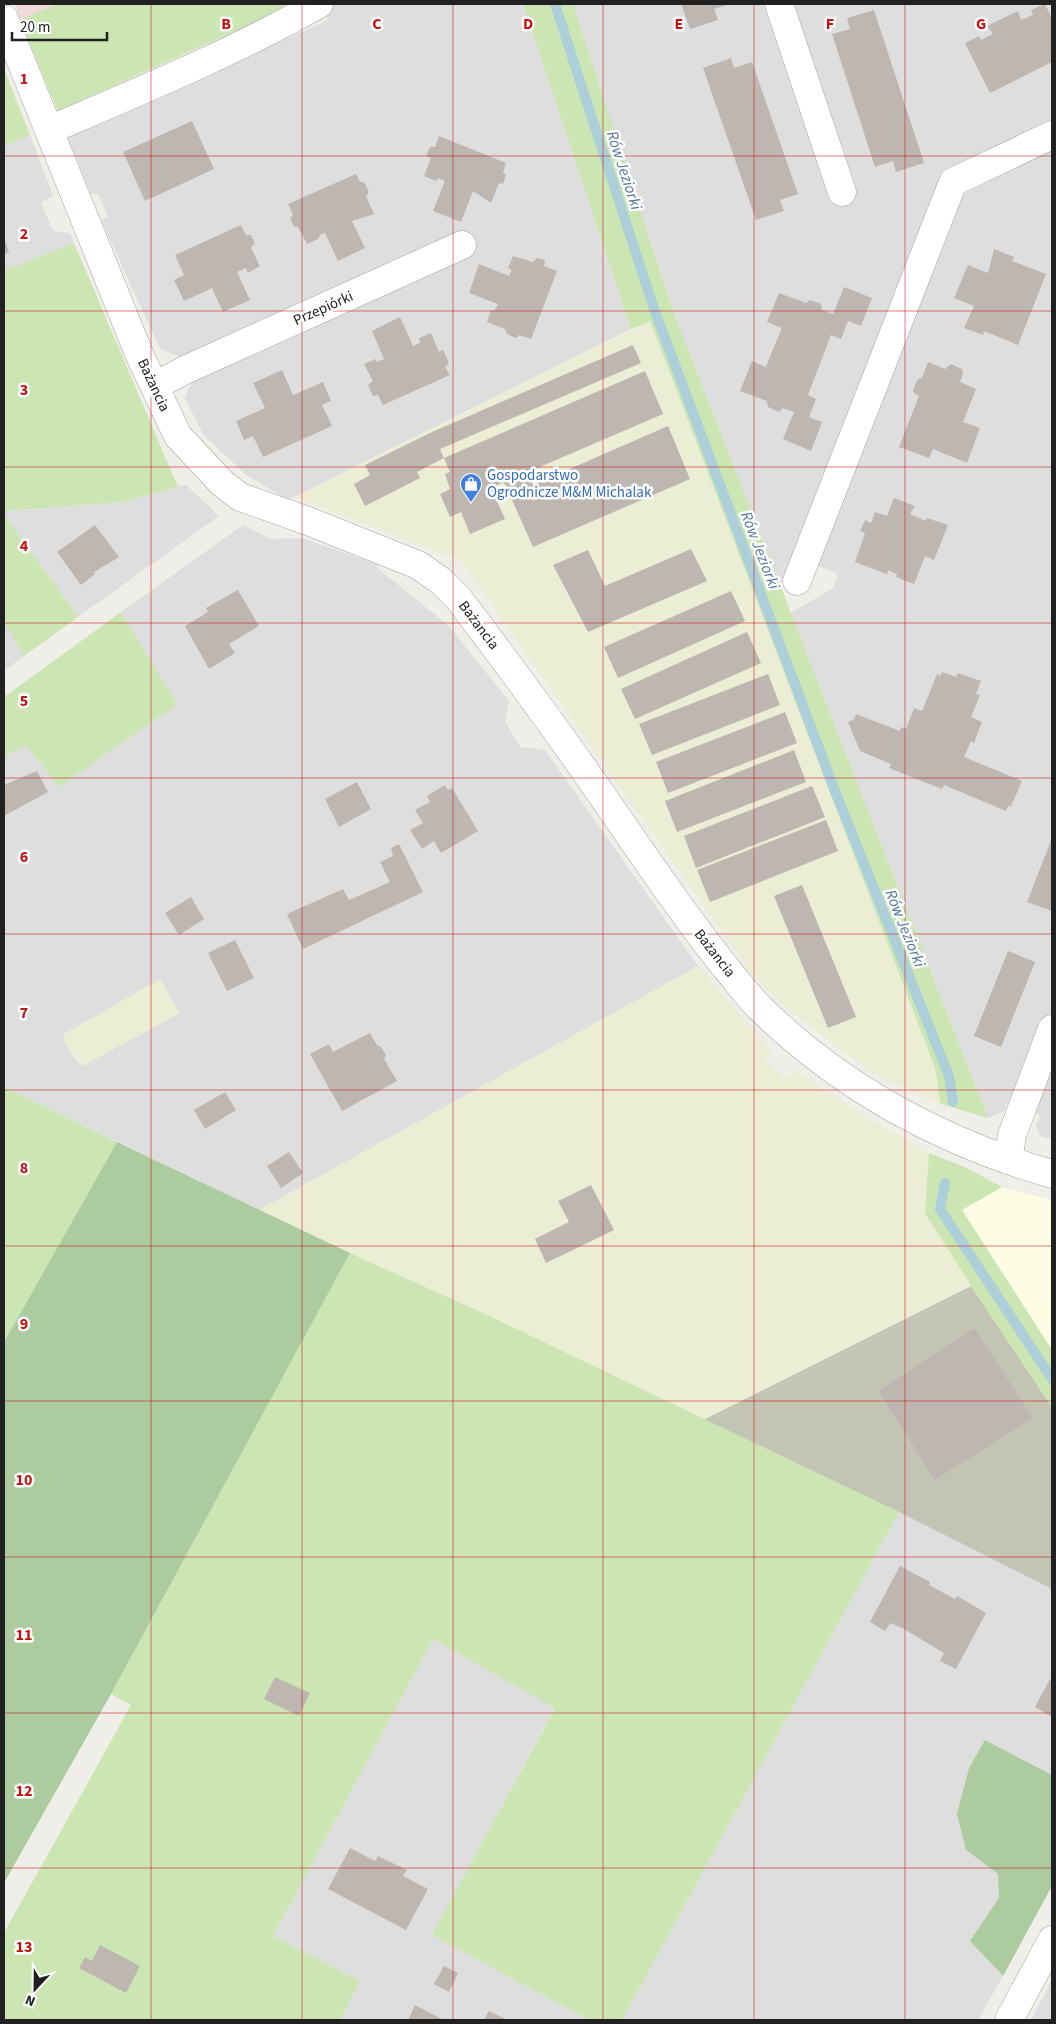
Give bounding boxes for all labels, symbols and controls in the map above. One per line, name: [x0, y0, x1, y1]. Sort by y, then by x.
scale bar: [12, 10, 108, 42]
text: B: [221, 13, 231, 35]
text: C: [372, 13, 382, 35]
text: D: [523, 13, 533, 35]
text: E: [675, 13, 683, 35]
text: F: [826, 13, 834, 35]
text: G: [976, 13, 986, 35]
text: 20 m: [20, 17, 50, 38]
text: 1: [20, 68, 28, 90]
water label: Rów Jeziorki: [601, 128, 647, 213]
text: 2: [20, 223, 28, 245]
street label: Przepiórki: [290, 286, 357, 331]
street label: Bażancia: [132, 355, 175, 415]
text: 3: [20, 379, 28, 401]
place label: Gospodarstwo Ogrodnicze M&M Michalak: [487, 465, 652, 503]
shop icon: Gospodarstwo Ogrodnicze M&M Michalak: [459, 472, 483, 503]
water label: Rów Jeziorki: [735, 508, 785, 593]
text: 4: [20, 535, 29, 557]
street label: Bażancia: [453, 597, 504, 654]
text: 5: [20, 690, 28, 712]
text: 6: [20, 846, 28, 868]
water label: Rów Jeziorki: [880, 886, 931, 971]
street label: Bażancia: [689, 925, 740, 982]
text: 7: [20, 1002, 28, 1024]
text: 8: [20, 1157, 28, 1179]
text: 9: [20, 1313, 28, 1335]
text: 10: [16, 1469, 32, 1491]
text: 11: [16, 1624, 32, 1646]
text: 12: [16, 1780, 32, 1802]
text: 13: [16, 1936, 32, 1958]
north arrow: [10, 1964, 60, 2014]
text: N: [22, 1989, 39, 2011]

